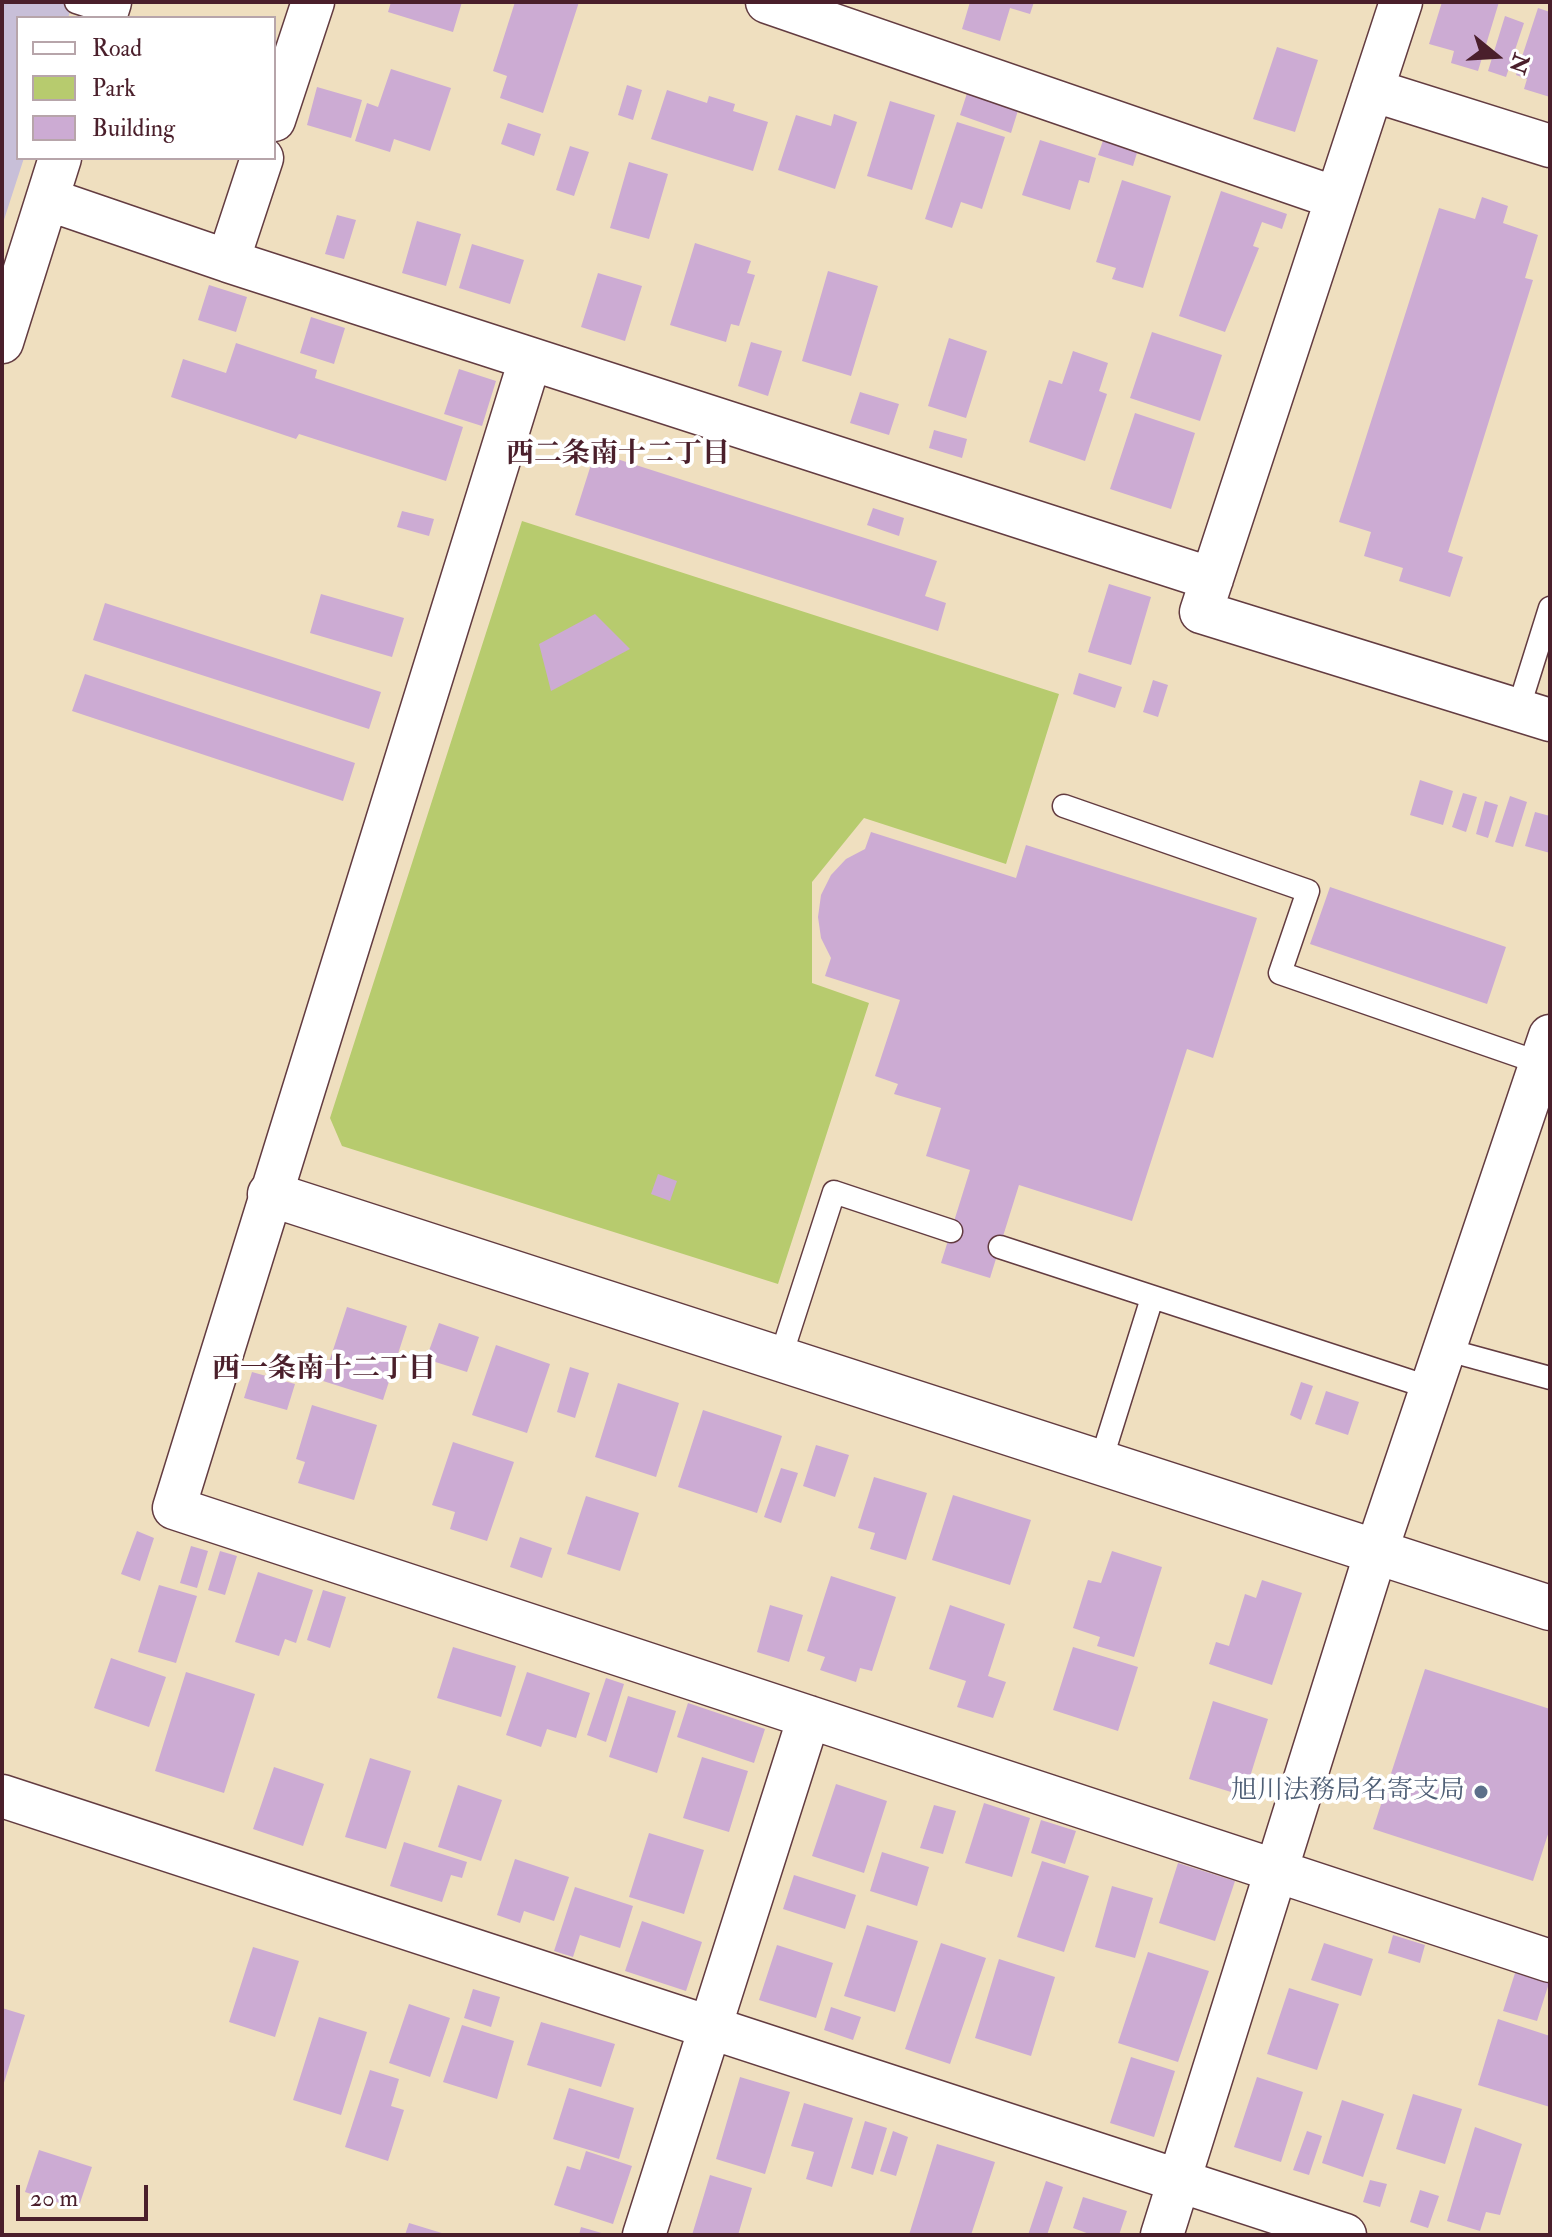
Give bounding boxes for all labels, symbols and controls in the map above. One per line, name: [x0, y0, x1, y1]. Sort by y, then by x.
legend: [16, 16, 276, 160]
north arrow: [1456, 16, 1536, 96]
text: Road: [92, 33, 142, 64]
text: N: [1502, 50, 1535, 77]
text: Park: [92, 73, 136, 104]
text: Building: [92, 113, 175, 144]
district label: 西二条南十二丁目: [506, 439, 730, 473]
district label: 西一条南十二丁目: [212, 1354, 436, 1388]
place label: 旭川法務局名寄支局: [1231, 1776, 1465, 1808]
marker: 旭川法務局名寄支局: [1472, 1783, 1490, 1801]
scale bar: [20, 2169, 152, 2219]
text: 20 m: [30, 2183, 78, 2214]

